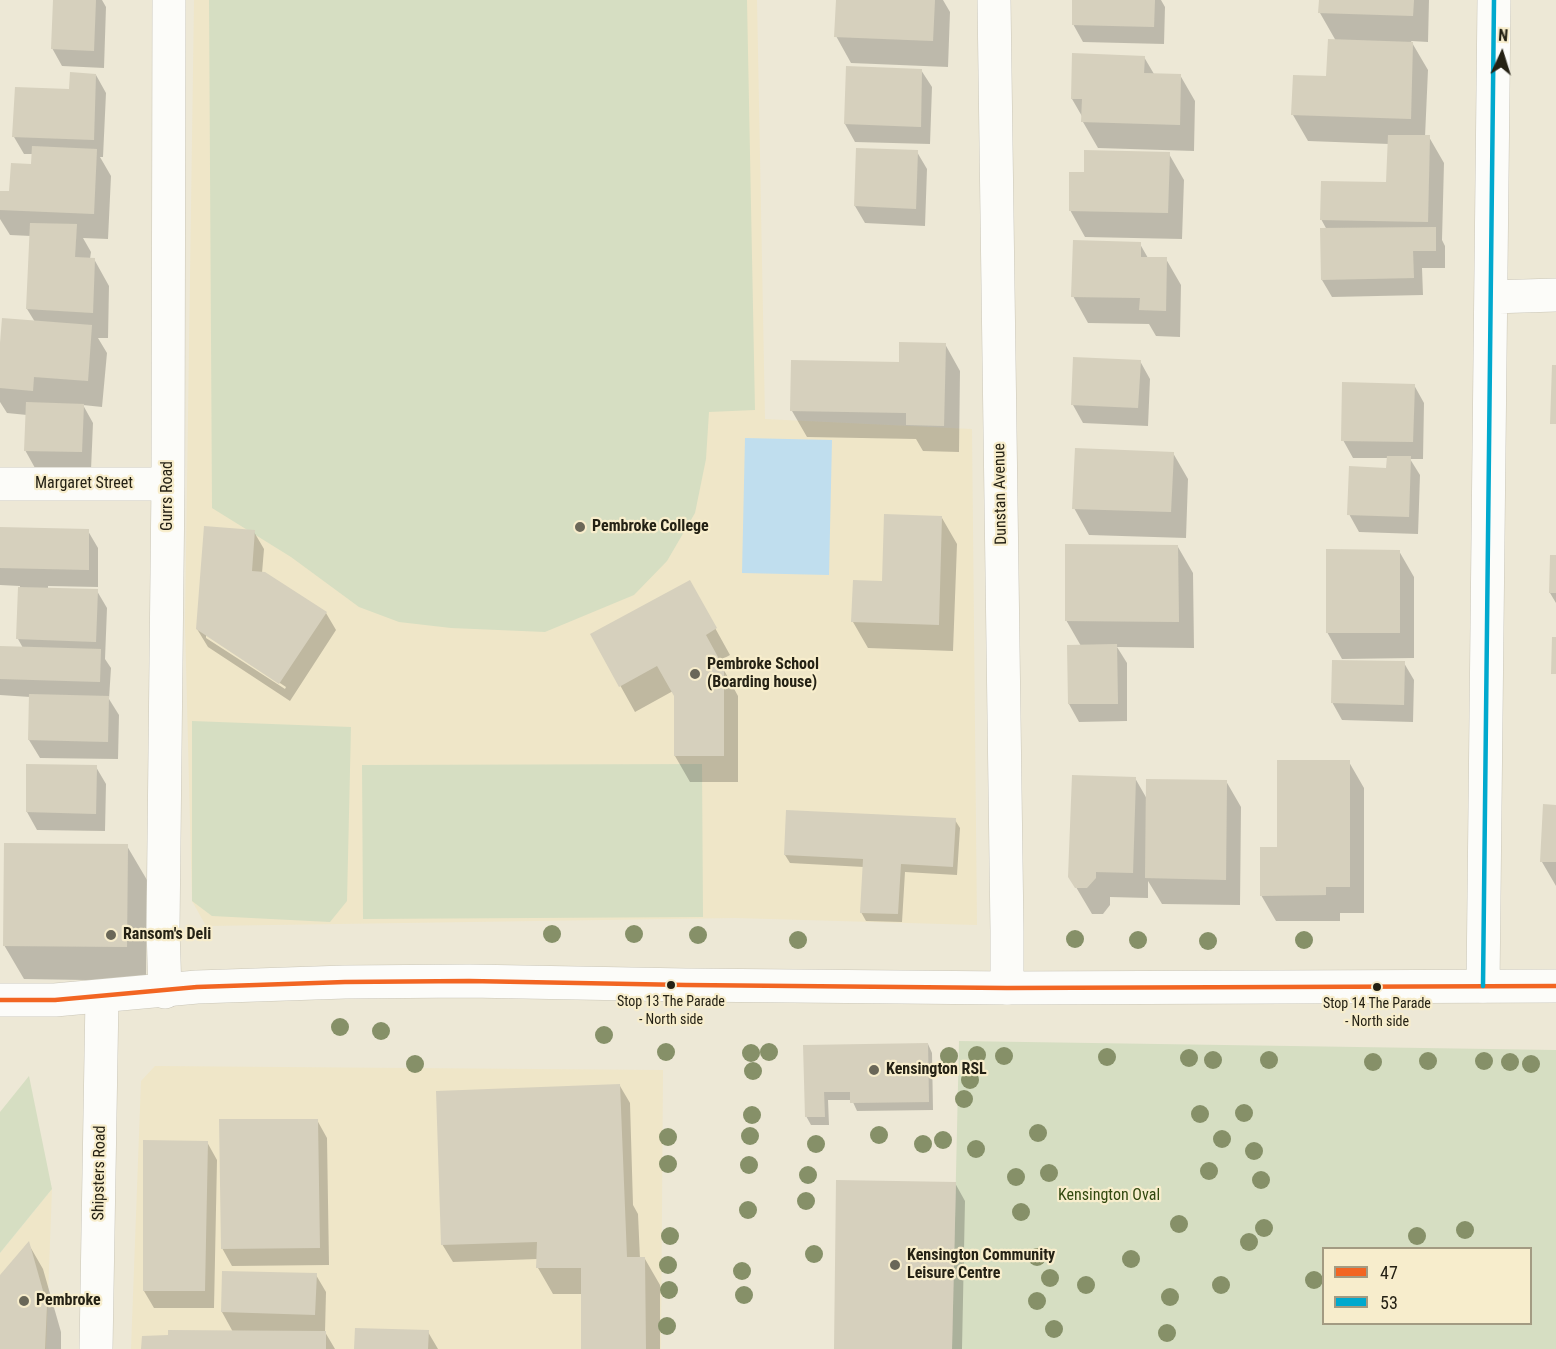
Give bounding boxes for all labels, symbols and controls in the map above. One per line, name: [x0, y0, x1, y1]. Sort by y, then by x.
north arrow: [1472, 24, 1532, 84]
text: N: [1498, 26, 1509, 45]
street label: Dunstan Avenue: [991, 443, 1011, 545]
street label: Gurrs Road: [158, 461, 178, 531]
street label: Margaret Street: [35, 474, 133, 494]
place label: Pembroke College: [592, 517, 709, 537]
marker: Pembroke College: [573, 520, 587, 534]
place label: Pembroke School (Boarding house): [707, 655, 819, 693]
marker: Pembroke School (Boarding house): [688, 667, 702, 681]
place label: Ransom's Deli: [123, 925, 211, 945]
marker: Ransom's Deli: [104, 928, 118, 942]
marker: Stop 13 The Parade - North side: [665, 979, 677, 991]
marker: Stop 14 The Parade - North side: [1371, 981, 1383, 993]
place label: Stop 13 The Parade - North side: [617, 994, 725, 1026]
place label: Stop 14 The Parade - North side: [1323, 996, 1431, 1028]
place label: Kensington RSL: [886, 1060, 987, 1080]
marker: Kensington RSL: [867, 1063, 881, 1077]
street label: Shipsters Road: [90, 1125, 110, 1221]
park label: Kensington Oval: [1058, 1186, 1160, 1206]
place label: Kensington Community Leisure Centre: [907, 1246, 1055, 1284]
legend: [1322, 1247, 1532, 1325]
marker: Kensington Community Leisure Centre: [888, 1258, 902, 1272]
text: 47: [1380, 1262, 1398, 1283]
place label: Pembroke: [36, 1291, 101, 1311]
text: 53: [1380, 1292, 1398, 1313]
marker: Pembroke: [17, 1294, 31, 1308]

